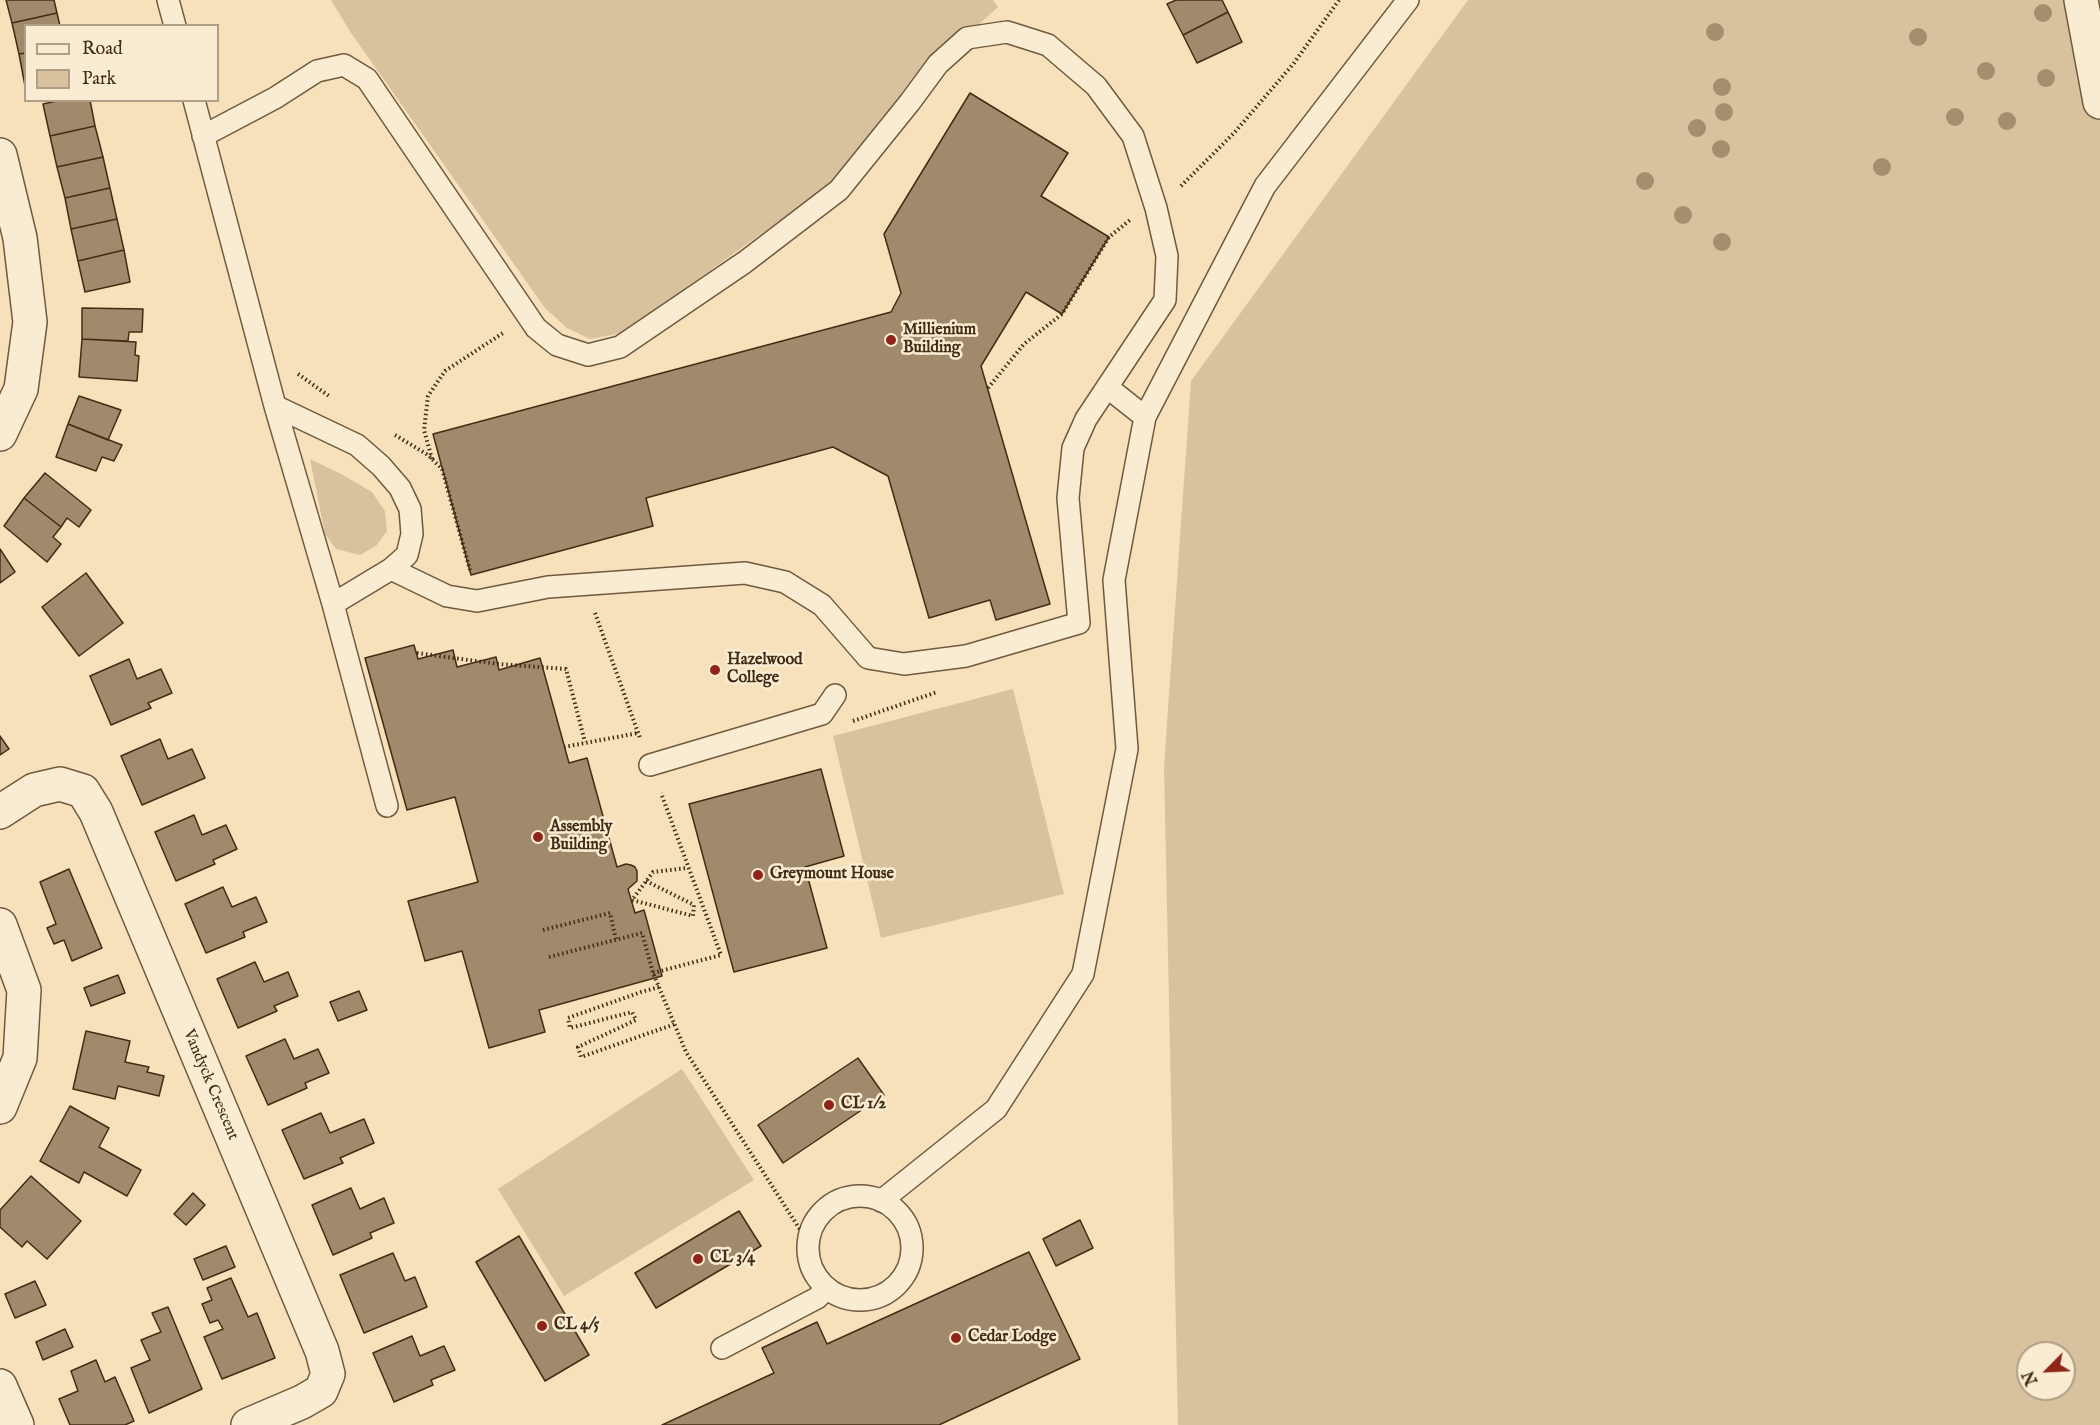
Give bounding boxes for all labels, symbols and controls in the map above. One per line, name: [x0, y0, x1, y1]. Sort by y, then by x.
legend: [24, 24, 219, 102]
text: Road: [82, 38, 123, 61]
text: Park: [82, 68, 116, 91]
place label: Millienium Building: [903, 321, 976, 359]
marker: Millienium Building: [884, 333, 898, 347]
place label: Hazelwood College: [727, 651, 803, 689]
marker: Hazelwood College: [708, 663, 722, 677]
place label: Assembly Building: [550, 818, 612, 856]
marker: Assembly Building: [531, 830, 545, 844]
place label: Greymount House: [770, 865, 894, 885]
marker: Greymount House: [751, 868, 765, 882]
street label: Vandyck Crescent: [178, 1027, 242, 1143]
place label: CL 1/2: [841, 1095, 886, 1115]
marker: CL 1/2: [822, 1098, 836, 1112]
place label: CL 3/4: [710, 1249, 755, 1269]
marker: CL 3/4: [691, 1252, 705, 1266]
place label: CL 4/5: [554, 1316, 599, 1336]
marker: CL 4/5: [535, 1319, 549, 1333]
place label: Cedar Lodge: [968, 1328, 1056, 1348]
marker: Cedar Lodge: [949, 1331, 963, 1345]
north arrow: [2016, 1341, 2076, 1401]
text: N: [2019, 1367, 2043, 1388]

